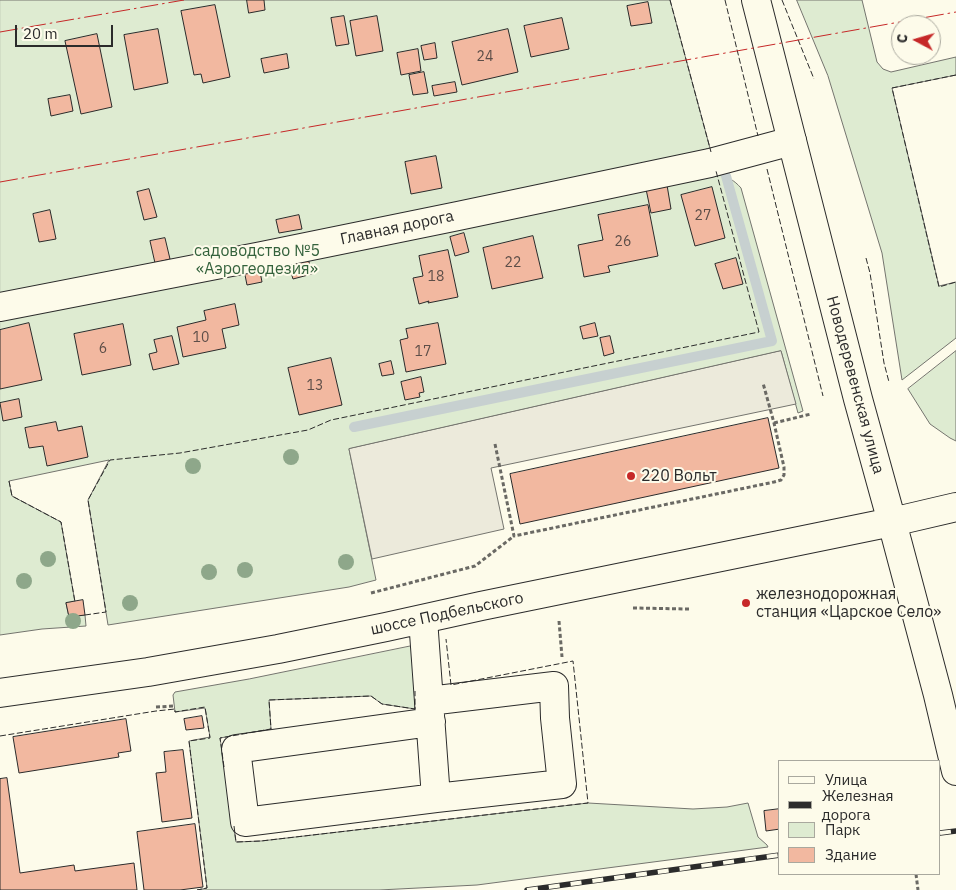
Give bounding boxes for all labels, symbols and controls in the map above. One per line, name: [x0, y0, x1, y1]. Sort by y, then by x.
scale bar: [18, 15, 115, 47]
north arrow: [891, 15, 941, 65]
text: 20 m: [23, 24, 58, 43]
text: С: [893, 33, 912, 44]
house number: 24: [477, 49, 493, 65]
street label: Главная дорога: [338, 207, 456, 249]
house number: 27: [695, 208, 711, 224]
house number: 26: [615, 234, 631, 250]
park label: садоводство №5 «Аэрогеодезия»: [194, 241, 320, 279]
house number: 22: [505, 255, 521, 271]
house number: 18: [428, 269, 444, 285]
street label: Новодеревенская улица: [822, 294, 888, 476]
house number: 10: [193, 330, 209, 346]
house number: 6: [99, 341, 107, 357]
house number: 17: [415, 344, 431, 360]
house number: 13: [307, 378, 323, 394]
place label: 220 Вольт: [641, 466, 717, 486]
marker: 220 Вольт: [625, 470, 637, 482]
place label: железнодорожная станция «Царское Село»: [756, 584, 941, 622]
street label: шоссе Подбельского: [369, 588, 525, 640]
marker: железнодорожная станция «Царское Село»: [740, 597, 752, 609]
legend: [778, 760, 941, 875]
text: Улица: [825, 770, 867, 789]
text: Железная дорога: [822, 786, 893, 824]
text: Парк: [825, 820, 860, 839]
text: Здание: [825, 845, 877, 864]

